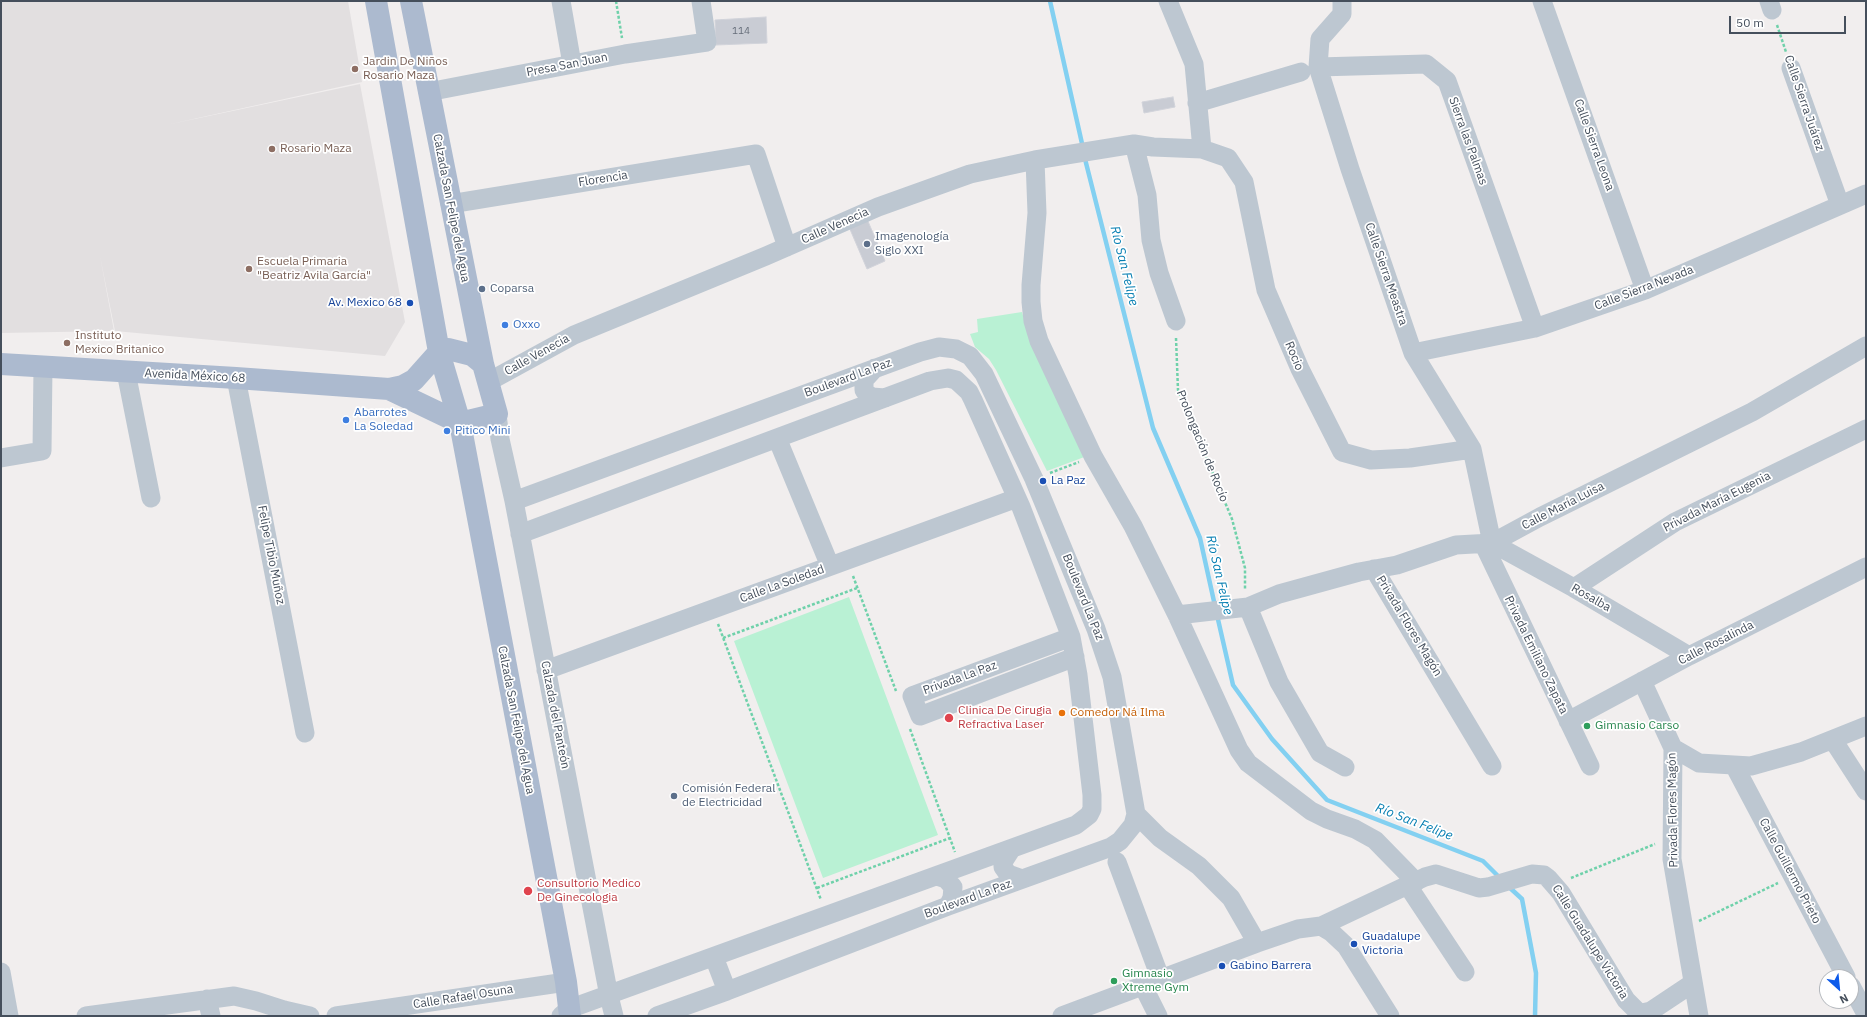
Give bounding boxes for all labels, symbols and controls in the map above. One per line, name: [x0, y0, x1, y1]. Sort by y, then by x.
scale bar: [1731, 8, 1848, 34]
text: 50 m: [1736, 15, 1764, 30]
house number: 114: [732, 25, 750, 37]
street label: Presa San Juan: [525, 50, 609, 80]
street label: Calle Sierra Juárez: [1781, 53, 1827, 153]
place label: Jardin De Niños Rosario Maza: [363, 55, 448, 83]
marker: Jardin De Niños Rosario Maza: [350, 64, 360, 74]
street label: Sierra las Palmas: [1445, 95, 1491, 187]
street label: Calle Sierra Leona: [1571, 97, 1617, 193]
street label: Calzada San Felipe del Agua: [430, 133, 472, 283]
place label: Rosario Maza: [280, 142, 352, 156]
marker: Rosario Maza: [267, 144, 277, 154]
street label: Florencia: [577, 168, 629, 190]
street label: Calle Venecia: [799, 205, 871, 247]
street label: Calle Sierra Meastra: [1362, 221, 1410, 327]
water label: Río San Felipe: [1107, 225, 1141, 307]
place label: Imagenología Siglo XXI: [875, 230, 949, 258]
marker: Imagenología Siglo XXI: [862, 239, 872, 249]
place label: Escuela Primaria "Beatriz Avila García": [257, 255, 371, 283]
street label: Calle Sierra Nevada: [1592, 262, 1696, 314]
marker: Escuela Primaria "Beatriz Avila García": [244, 264, 254, 274]
place label: Coparsa: [490, 282, 534, 296]
marker: Coparsa: [477, 284, 487, 294]
place label: Av. Mexico 68: [328, 296, 402, 310]
marker: Av. Mexico 68: [405, 298, 415, 308]
place label: Oxxo: [513, 318, 540, 332]
marker: Oxxo: [500, 320, 510, 330]
place label: Instituto Mexico Britanico: [75, 329, 164, 357]
street label: Calle Venecia: [502, 331, 572, 379]
marker: Instituto Mexico Britanico: [62, 338, 72, 348]
street label: Rocio: [1282, 339, 1306, 373]
street label: Boulevard La Paz: [802, 356, 894, 400]
street label: Avenida México 68: [144, 366, 246, 386]
street label: Prolongación de Rocío: [1173, 388, 1231, 504]
place label: Abarrotes La Soledad: [354, 406, 413, 434]
marker: Abarrotes La Soledad: [341, 415, 351, 425]
place label: Pitico Mini: [455, 424, 511, 438]
marker: Pitico Mini: [442, 426, 452, 436]
street label: Privada María Eugenia: [1661, 469, 1773, 535]
place label: La Paz: [1051, 474, 1085, 488]
marker: La Paz: [1038, 476, 1048, 486]
street label: Calle María Luisa: [1519, 479, 1607, 533]
street label: Felipe Tibio Muñoz: [254, 504, 288, 606]
water label: Río San Felipe: [1202, 534, 1236, 616]
street label: Boulevard La Paz: [1059, 552, 1107, 642]
street label: Calle La Soledad: [738, 562, 826, 606]
street label: Privada Flores Magón: [1373, 573, 1445, 679]
street label: Rosalba: [1569, 581, 1613, 615]
street label: Privada Emiliano Zapata: [1501, 593, 1571, 717]
street label: Calle Rosalinda: [1676, 618, 1756, 668]
street label: Calzada San Felipe del Agua: [495, 645, 537, 795]
street label: Privada La Paz: [921, 658, 999, 698]
street label: Calzada del Panteón: [537, 660, 573, 770]
place label: Clinica De Cirugia Refractiva Laser: [958, 704, 1052, 732]
place label: Comedor Ná Ilma: [1070, 706, 1165, 720]
marker: Comedor Ná Ilma: [1057, 708, 1067, 718]
marker: Clinica De Cirugia Refractiva Laser: [943, 712, 955, 724]
place label: Gimnasio Carso: [1595, 719, 1679, 733]
marker: Gimnasio Carso: [1582, 721, 1592, 731]
street label: Privada Flores Magón: [1665, 752, 1681, 868]
place label: Comisión Federal de Electricidad: [682, 782, 775, 810]
marker: Comisión Federal de Electricidad: [669, 791, 679, 801]
water label: Río San Felipe: [1373, 800, 1455, 844]
street label: Calle Guillermo Prieto: [1756, 816, 1824, 926]
place label: Consultorio Medico De Ginecologia: [537, 877, 641, 905]
street label: Boulevard La Paz: [922, 877, 1014, 921]
street label: Calle Guadalupe Victoria: [1549, 882, 1631, 1002]
marker: Consultorio Medico De Ginecologia: [522, 885, 534, 897]
place label: Guadalupe Victoria: [1362, 930, 1421, 958]
marker: Guadalupe Victoria: [1349, 939, 1359, 949]
place label: Gabino Barrera: [1230, 959, 1311, 973]
marker: Gabino Barrera: [1217, 961, 1227, 971]
place label: Gimnasio Xtreme Gym: [1122, 967, 1189, 995]
north arrow: [1819, 969, 1859, 1009]
marker: Gimnasio Xtreme Gym: [1109, 976, 1119, 986]
street label: Calle Rafael Osuna: [412, 982, 514, 1012]
text: N: [1837, 991, 1851, 1007]

